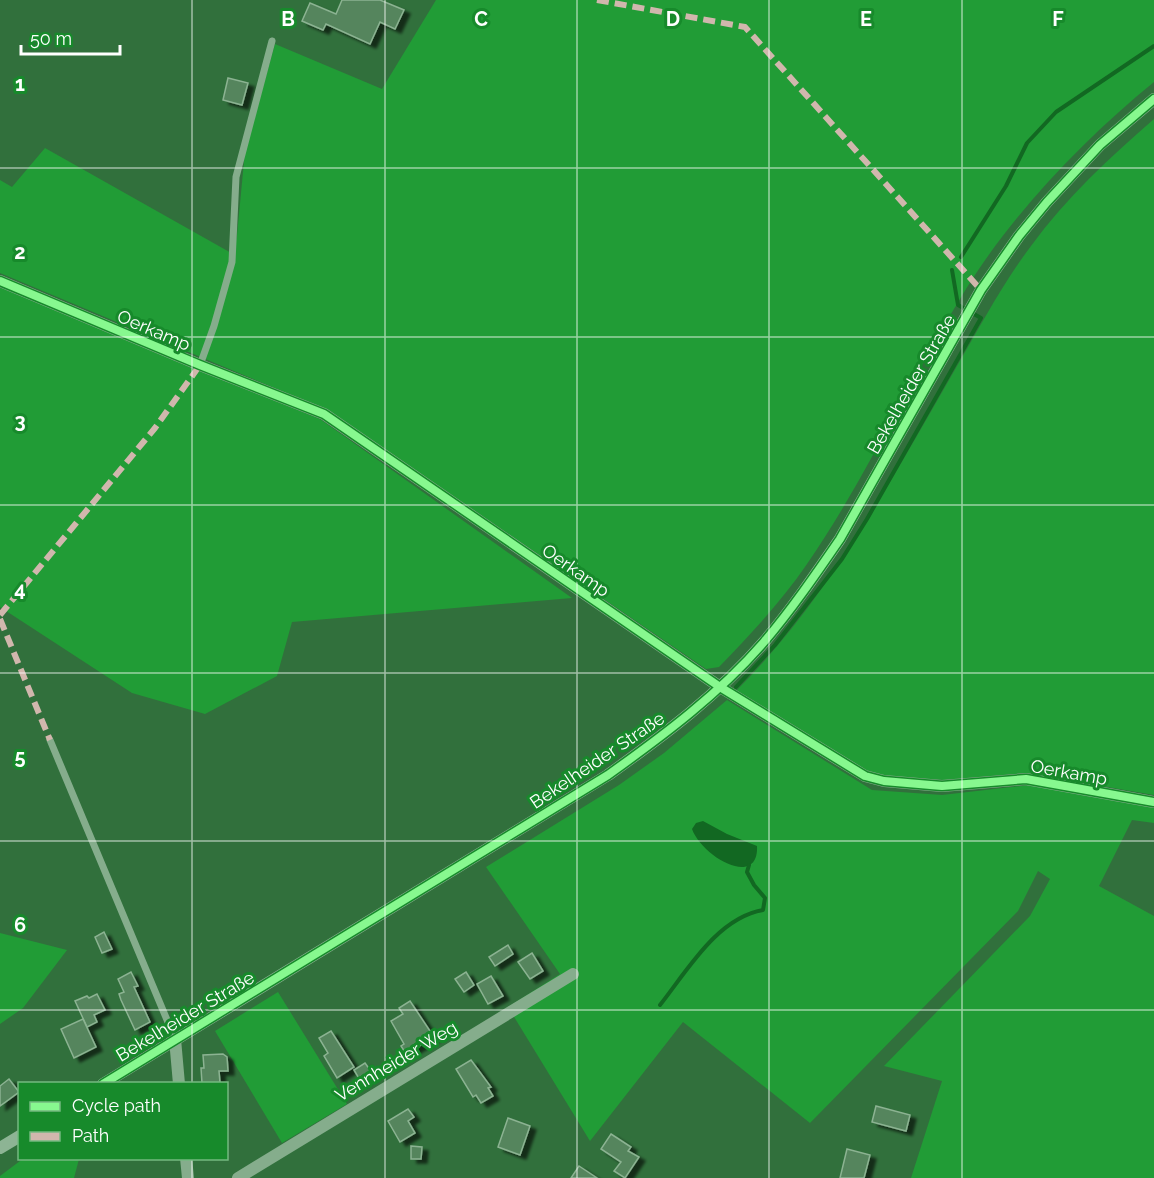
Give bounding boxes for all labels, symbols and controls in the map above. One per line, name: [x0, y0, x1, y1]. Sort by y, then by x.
text: B: [281, 7, 295, 31]
text: C: [474, 7, 488, 31]
text: D: [666, 7, 680, 31]
text: E: [860, 7, 872, 31]
text: F: [1052, 7, 1064, 31]
scale bar: [21, 18, 120, 56]
text: 50 m: [30, 28, 72, 49]
text: 1: [15, 72, 25, 96]
text: 2: [14, 240, 26, 264]
street label: Oerkamp: [114, 305, 194, 355]
street label: Bekelheider Straße: [862, 310, 960, 458]
text: 3: [14, 409, 26, 433]
street label: Oerkamp: [538, 539, 614, 601]
text: 4: [14, 577, 26, 601]
street label: Bekelheider Straße: [526, 707, 669, 813]
text: 5: [14, 745, 26, 769]
street label: Oerkamp: [1029, 755, 1109, 789]
text: 6: [14, 913, 26, 937]
street label: Bekelheider Straße: [112, 966, 258, 1066]
street label: Vennheider Weg: [331, 1016, 461, 1106]
legend: [18, 1082, 228, 1160]
text: Cycle path: [72, 1095, 161, 1116]
text: Path: [72, 1125, 109, 1146]

